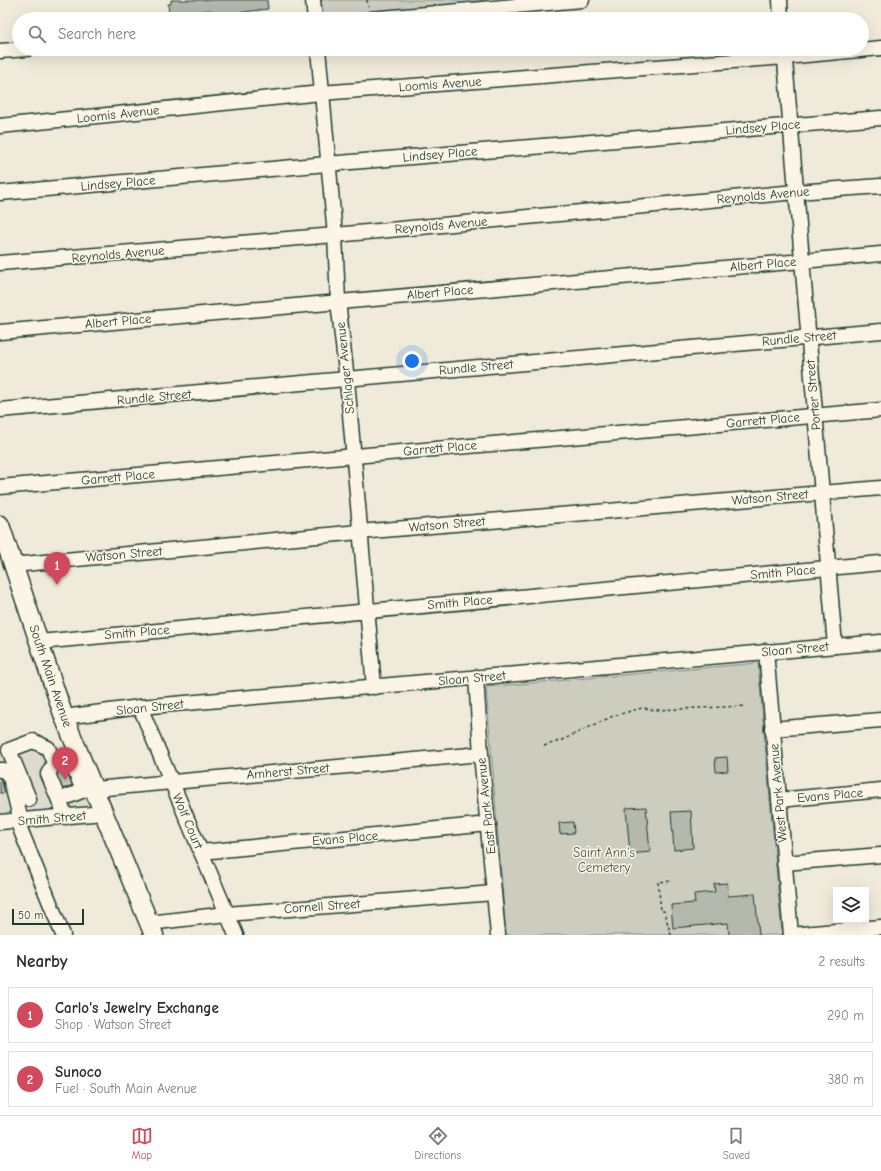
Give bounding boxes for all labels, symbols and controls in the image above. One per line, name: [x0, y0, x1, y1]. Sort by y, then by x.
search box: [12, 12, 869, 56]
icon: search: [26, 23, 48, 45]
text: Search here: [58, 25, 136, 43]
street label: Loomis Avenue: [398, 74, 482, 94]
street label: Loomis Avenue: [76, 102, 161, 126]
street label: Lindsey Place: [725, 116, 802, 138]
street label: Lindsey Place: [402, 143, 479, 165]
street label: Lindsey Place: [80, 172, 157, 194]
street label: Reynolds Avenue: [716, 183, 810, 207]
street label: Reynolds Avenue: [394, 213, 488, 237]
street label: Reynolds Avenue: [71, 242, 165, 266]
street label: Albert Place: [729, 254, 797, 274]
street label: Albert Place: [406, 282, 474, 302]
street label: Albert Place: [84, 311, 152, 331]
street label: Schlager Avenue: [333, 321, 357, 415]
street label: Rundle Street: [761, 327, 838, 349]
your location: [402, 351, 422, 371]
street label: Rundle Street: [438, 356, 515, 378]
street label: Porter Street: [802, 358, 824, 431]
street label: Rundle Street: [116, 386, 193, 408]
street label: Garrett Place: [725, 409, 801, 431]
street label: Garrett Place: [402, 437, 478, 459]
street label: Garrett Place: [80, 466, 156, 488]
street label: Watson Street: [731, 486, 810, 508]
street label: Watson Street: [408, 513, 487, 535]
street label: Watson Street: [85, 543, 164, 565]
pin: 1: [44, 552, 70, 585]
street label: Smith Place: [750, 562, 817, 582]
street label: Smith Place: [427, 592, 494, 612]
street label: Smith Place: [104, 622, 171, 642]
street label: South Main Avenue: [26, 623, 76, 730]
street label: Sloan Street: [761, 638, 831, 659]
street label: Sloan Street: [438, 667, 508, 688]
street label: Sloan Street: [116, 696, 186, 718]
street label: West Park Avenue: [766, 742, 790, 843]
pin: 2: [52, 747, 78, 780]
street label: East Park Avenue: [473, 757, 499, 855]
street label: Amherst Street: [246, 760, 331, 782]
street label: Evans Place: [796, 785, 864, 805]
street label: Wolf Court: [170, 791, 207, 852]
street label: Smith Street: [17, 807, 88, 828]
street label: Evans Place: [311, 828, 379, 848]
park label: Saint Ann's Cemetery: [573, 845, 635, 875]
map controls: [833, 887, 869, 923]
button: layers: [833, 887, 869, 923]
street label: Cornell Street: [283, 896, 362, 916]
scale bar: [12, 907, 84, 926]
text: 50 m: [18, 909, 43, 922]
text: Nearby: [16, 952, 67, 971]
text: 2 results: [818, 954, 865, 969]
text: Carlo's Jewelry Exchange: [55, 999, 219, 1017]
text: 1: [27, 1008, 33, 1023]
text: 290 m: [827, 1008, 864, 1023]
text: Shop · Watson Street: [55, 1017, 171, 1032]
text: Sunoco: [55, 1063, 102, 1081]
text: 2: [27, 1072, 33, 1087]
text: 380 m: [828, 1072, 864, 1087]
text: Fuel · South Main Avenue: [55, 1081, 197, 1096]
tab: Map: [131, 1125, 153, 1162]
tab: Directions: [415, 1125, 461, 1162]
tab: Saved: [723, 1125, 750, 1162]

